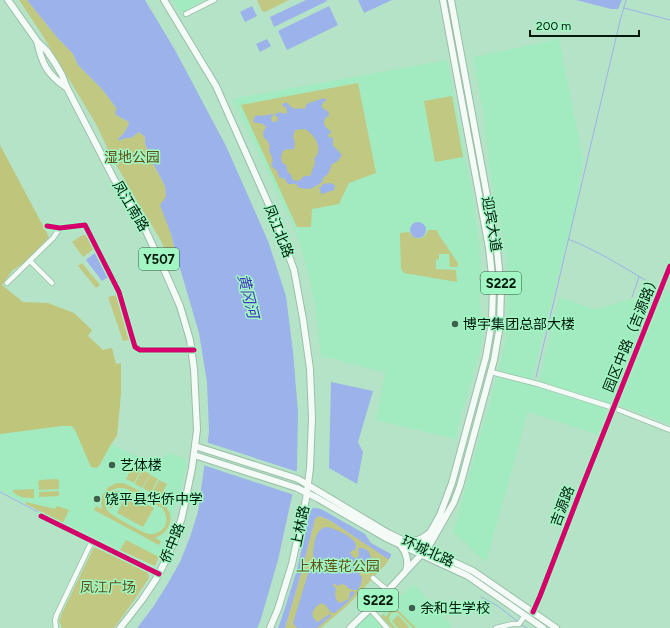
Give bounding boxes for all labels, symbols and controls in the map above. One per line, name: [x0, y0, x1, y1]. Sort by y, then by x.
scale bar: [530, 12, 639, 38]
text: 200 m: [536, 19, 571, 33]
park label: 湿地公园: [104, 149, 160, 166]
street label: 凤江南路: [109, 178, 152, 235]
street label: 迎宾大道: [478, 195, 505, 253]
street label: 凤江北路: [260, 202, 297, 260]
road number: Y507: [139, 248, 179, 270]
water label: 黄冈河: [234, 272, 263, 323]
road number: S222: [481, 272, 521, 294]
street label: 园区中路（吉源路）: [600, 272, 663, 395]
place label: 博宇集团总部大楼: [463, 316, 575, 333]
marker: 博宇集团总部大楼: [450, 319, 460, 329]
place label: 艺体楼: [120, 457, 162, 474]
marker: 艺体楼: [107, 460, 117, 470]
street label: 吉源路: [547, 484, 578, 529]
place label: 饶平县华侨中学: [105, 491, 203, 508]
marker: 饶平县华侨中学: [92, 494, 102, 504]
street label: 上林路: [288, 504, 313, 548]
street label: 侨中路: [157, 521, 188, 566]
street label: 环城北路: [399, 532, 457, 571]
park label: 上林莲花公园: [296, 558, 380, 575]
park label: 凤江广场: [80, 579, 136, 596]
road number: S222: [358, 589, 398, 611]
place label: 余和生学校: [420, 600, 490, 617]
marker: 余和生学校: [407, 603, 417, 613]

